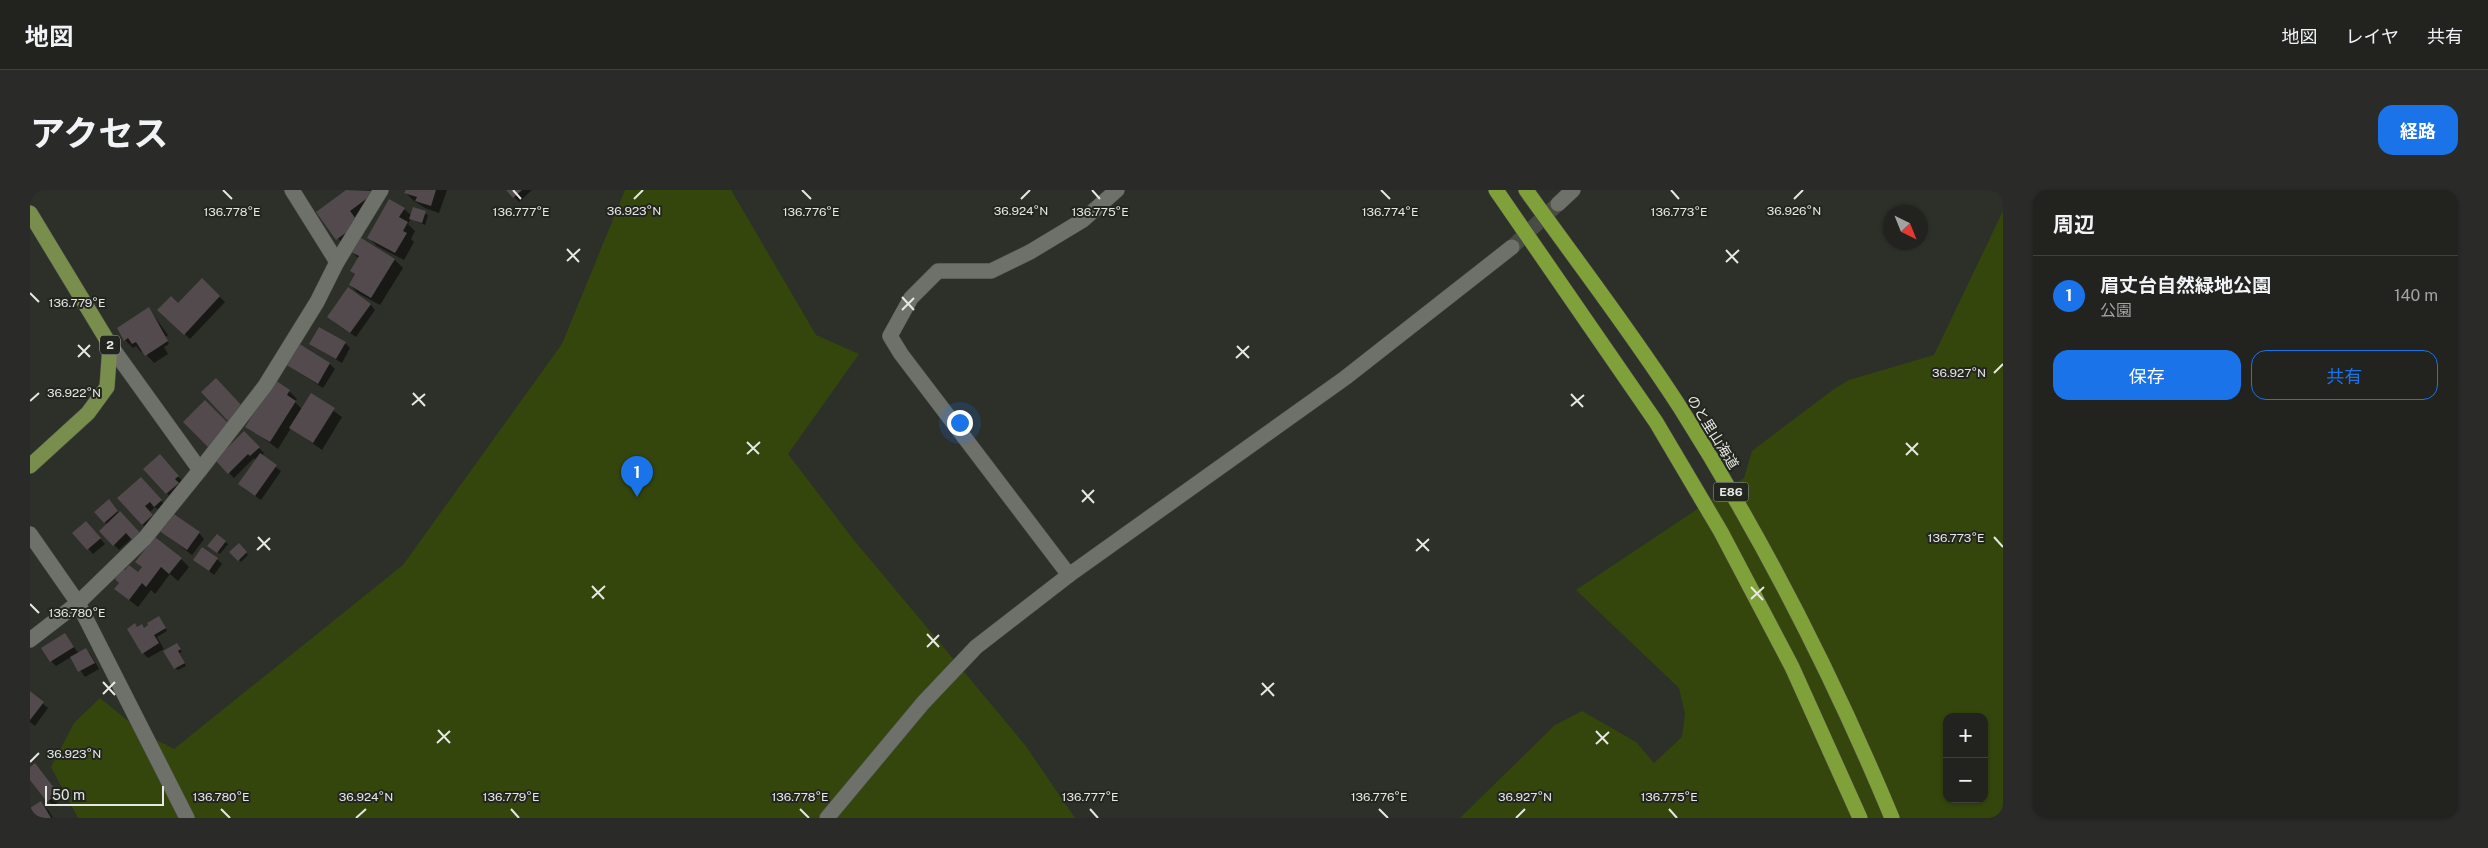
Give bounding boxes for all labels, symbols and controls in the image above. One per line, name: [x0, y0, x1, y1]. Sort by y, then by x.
text: 地図: [25, 22, 73, 50]
text: 地図: [2282, 26, 2318, 47]
text: レイヤ: [2346, 26, 2399, 47]
text: 共有: [2427, 26, 2463, 47]
button: 経路: [2378, 105, 2458, 155]
text: アクセス: [30, 113, 168, 154]
text: 36.923°N: [607, 204, 661, 218]
text: 36.924°N: [994, 204, 1048, 218]
text: 36.926°N: [1767, 204, 1821, 218]
text: 136.778°E: [203, 205, 261, 219]
text: 136.777°E: [493, 205, 549, 219]
text: 136.776°E: [783, 205, 839, 219]
text: 136.775°E: [1071, 205, 1129, 219]
text: 136.774°E: [1362, 205, 1418, 219]
text: 136.773°E: [1651, 205, 1707, 219]
north arrow: [1883, 205, 1928, 250]
text: 周辺: [2053, 212, 2095, 237]
text: 眉丈台自然緑地公園: [2100, 274, 2271, 296]
text: 1: [2066, 286, 2072, 305]
text: 140 m: [2394, 286, 2438, 305]
text: 136.779°E: [49, 296, 105, 310]
text: 公園: [2100, 301, 2132, 320]
road number: 2: [100, 336, 120, 354]
button: 保存: [2053, 350, 2241, 400]
button: 共有: [2251, 350, 2438, 400]
text: 36.927°N: [1932, 366, 1986, 380]
text: 36.922°N: [47, 386, 101, 400]
street label: のと里山海道: [1684, 392, 1742, 472]
your location: [947, 410, 973, 436]
pin: 1: [621, 456, 653, 497]
road number: E86: [1714, 482, 1748, 502]
text: 136.773°E: [1928, 531, 1984, 545]
text: 136.780°E: [49, 606, 105, 620]
map controls: [1943, 713, 1988, 803]
button: +: [1943, 713, 1988, 758]
text: 36.923°N: [47, 747, 101, 761]
button: −: [1943, 758, 1988, 803]
scale bar: [45, 783, 164, 806]
text: 50 m: [52, 787, 85, 803]
text: 136.780°E: [193, 790, 249, 804]
text: 36.924°N: [339, 790, 393, 804]
text: 136.779°E: [483, 790, 539, 804]
text: 136.778°E: [771, 790, 829, 804]
text: 136.777°E: [1062, 790, 1118, 804]
text: 136.776°E: [1351, 790, 1407, 804]
text: 36.927°N: [1498, 790, 1552, 804]
text: 136.775°E: [1640, 790, 1698, 804]

